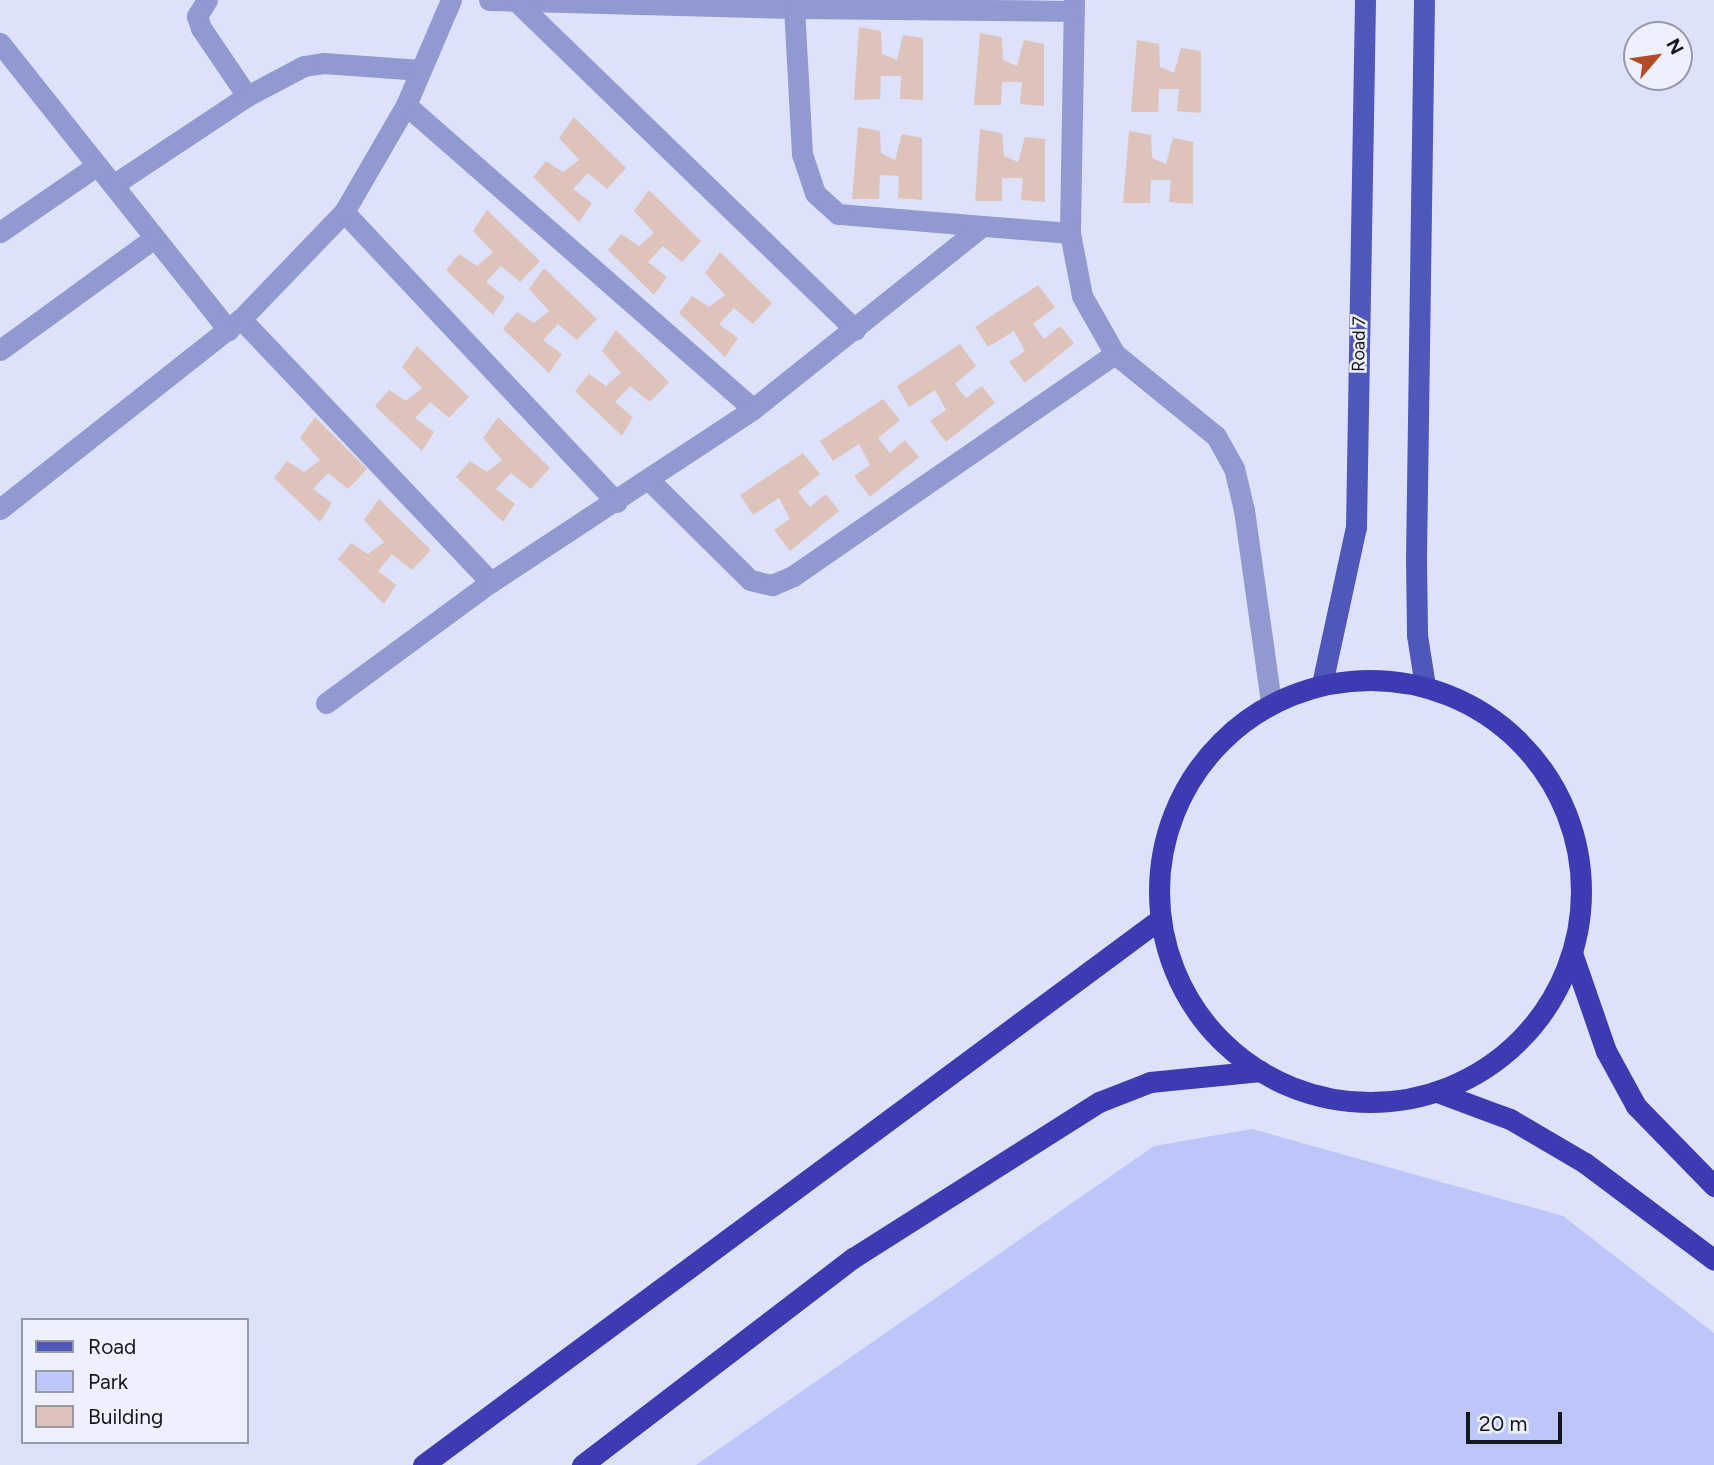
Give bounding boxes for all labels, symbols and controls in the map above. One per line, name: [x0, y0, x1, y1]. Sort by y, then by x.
north arrow: [1623, 21, 1693, 91]
text: N: [1661, 35, 1689, 59]
street label: Road 7: [1348, 316, 1370, 372]
legend: [21, 1318, 248, 1444]
text: Road: [88, 1334, 136, 1359]
text: Park: [88, 1369, 128, 1394]
scale bar: [1469, 1398, 1565, 1442]
text: Building: [88, 1404, 163, 1429]
text: 20 m: [1479, 1411, 1527, 1436]

